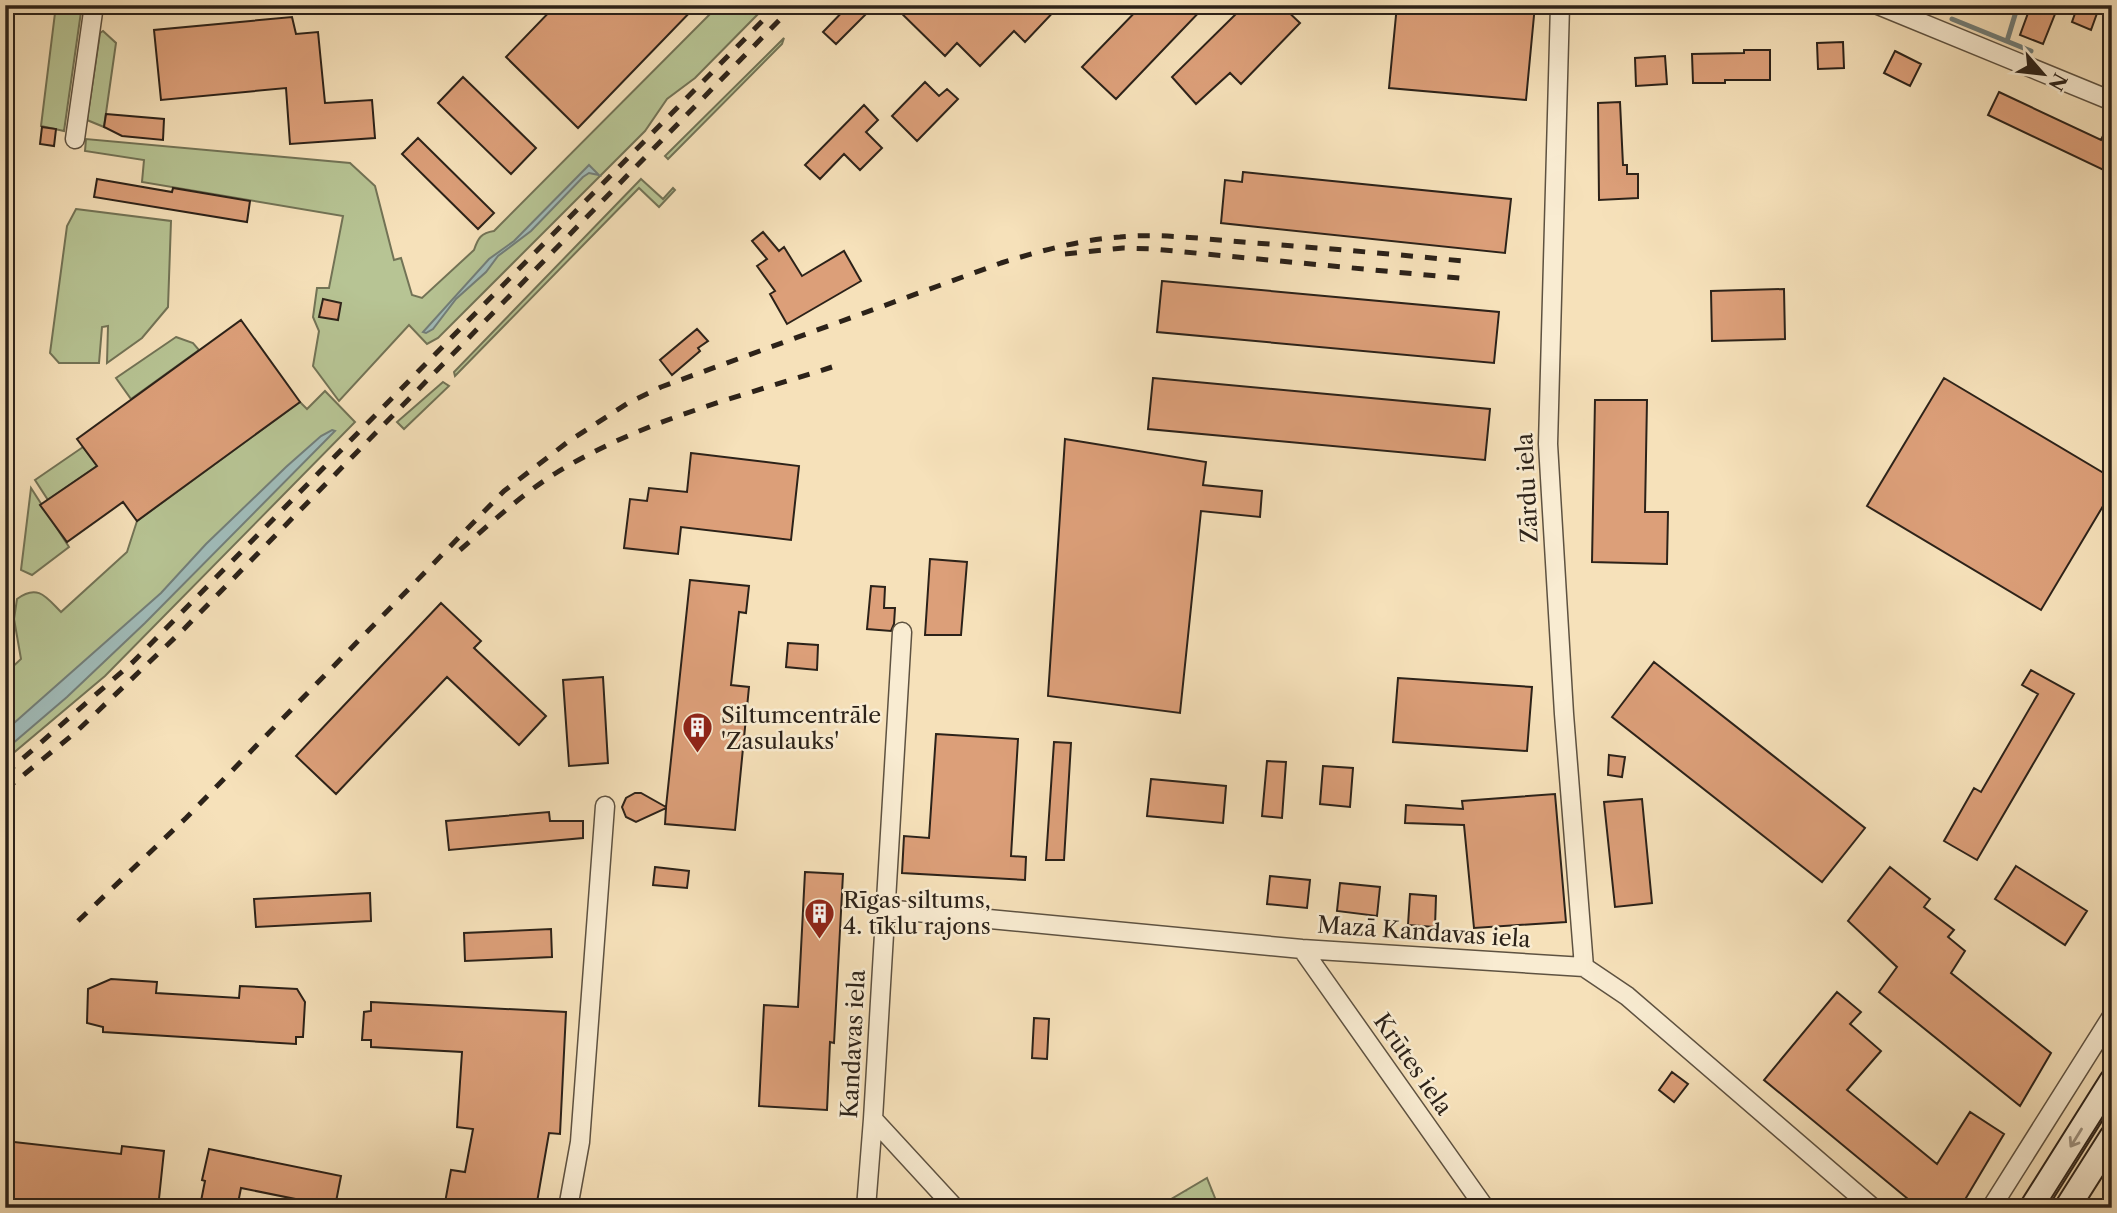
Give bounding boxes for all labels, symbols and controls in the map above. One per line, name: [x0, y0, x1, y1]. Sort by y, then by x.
north arrow: [2008, 38, 2078, 108]
text: N: [2044, 69, 2072, 94]
street label: Zārdu iela: [1510, 431, 1544, 544]
place label: Siltumcentrāle 'Zasulauks': [721, 701, 881, 755]
building icon: Siltumcentrāle 'Zasulauks': [681, 711, 715, 755]
place label: Rīgas siltums, 4. tīklu rajons: [843, 886, 991, 940]
building icon: Rīgas siltums, 4. tīklu rajons: [803, 896, 837, 940]
street label: Mazā Kandavas iela: [1316, 911, 1533, 953]
street label: Kandavas iela: [835, 968, 871, 1119]
street label: Krūtes iela: [1368, 1008, 1459, 1121]
one-way arrow: [2068, 1128, 2082, 1148]

